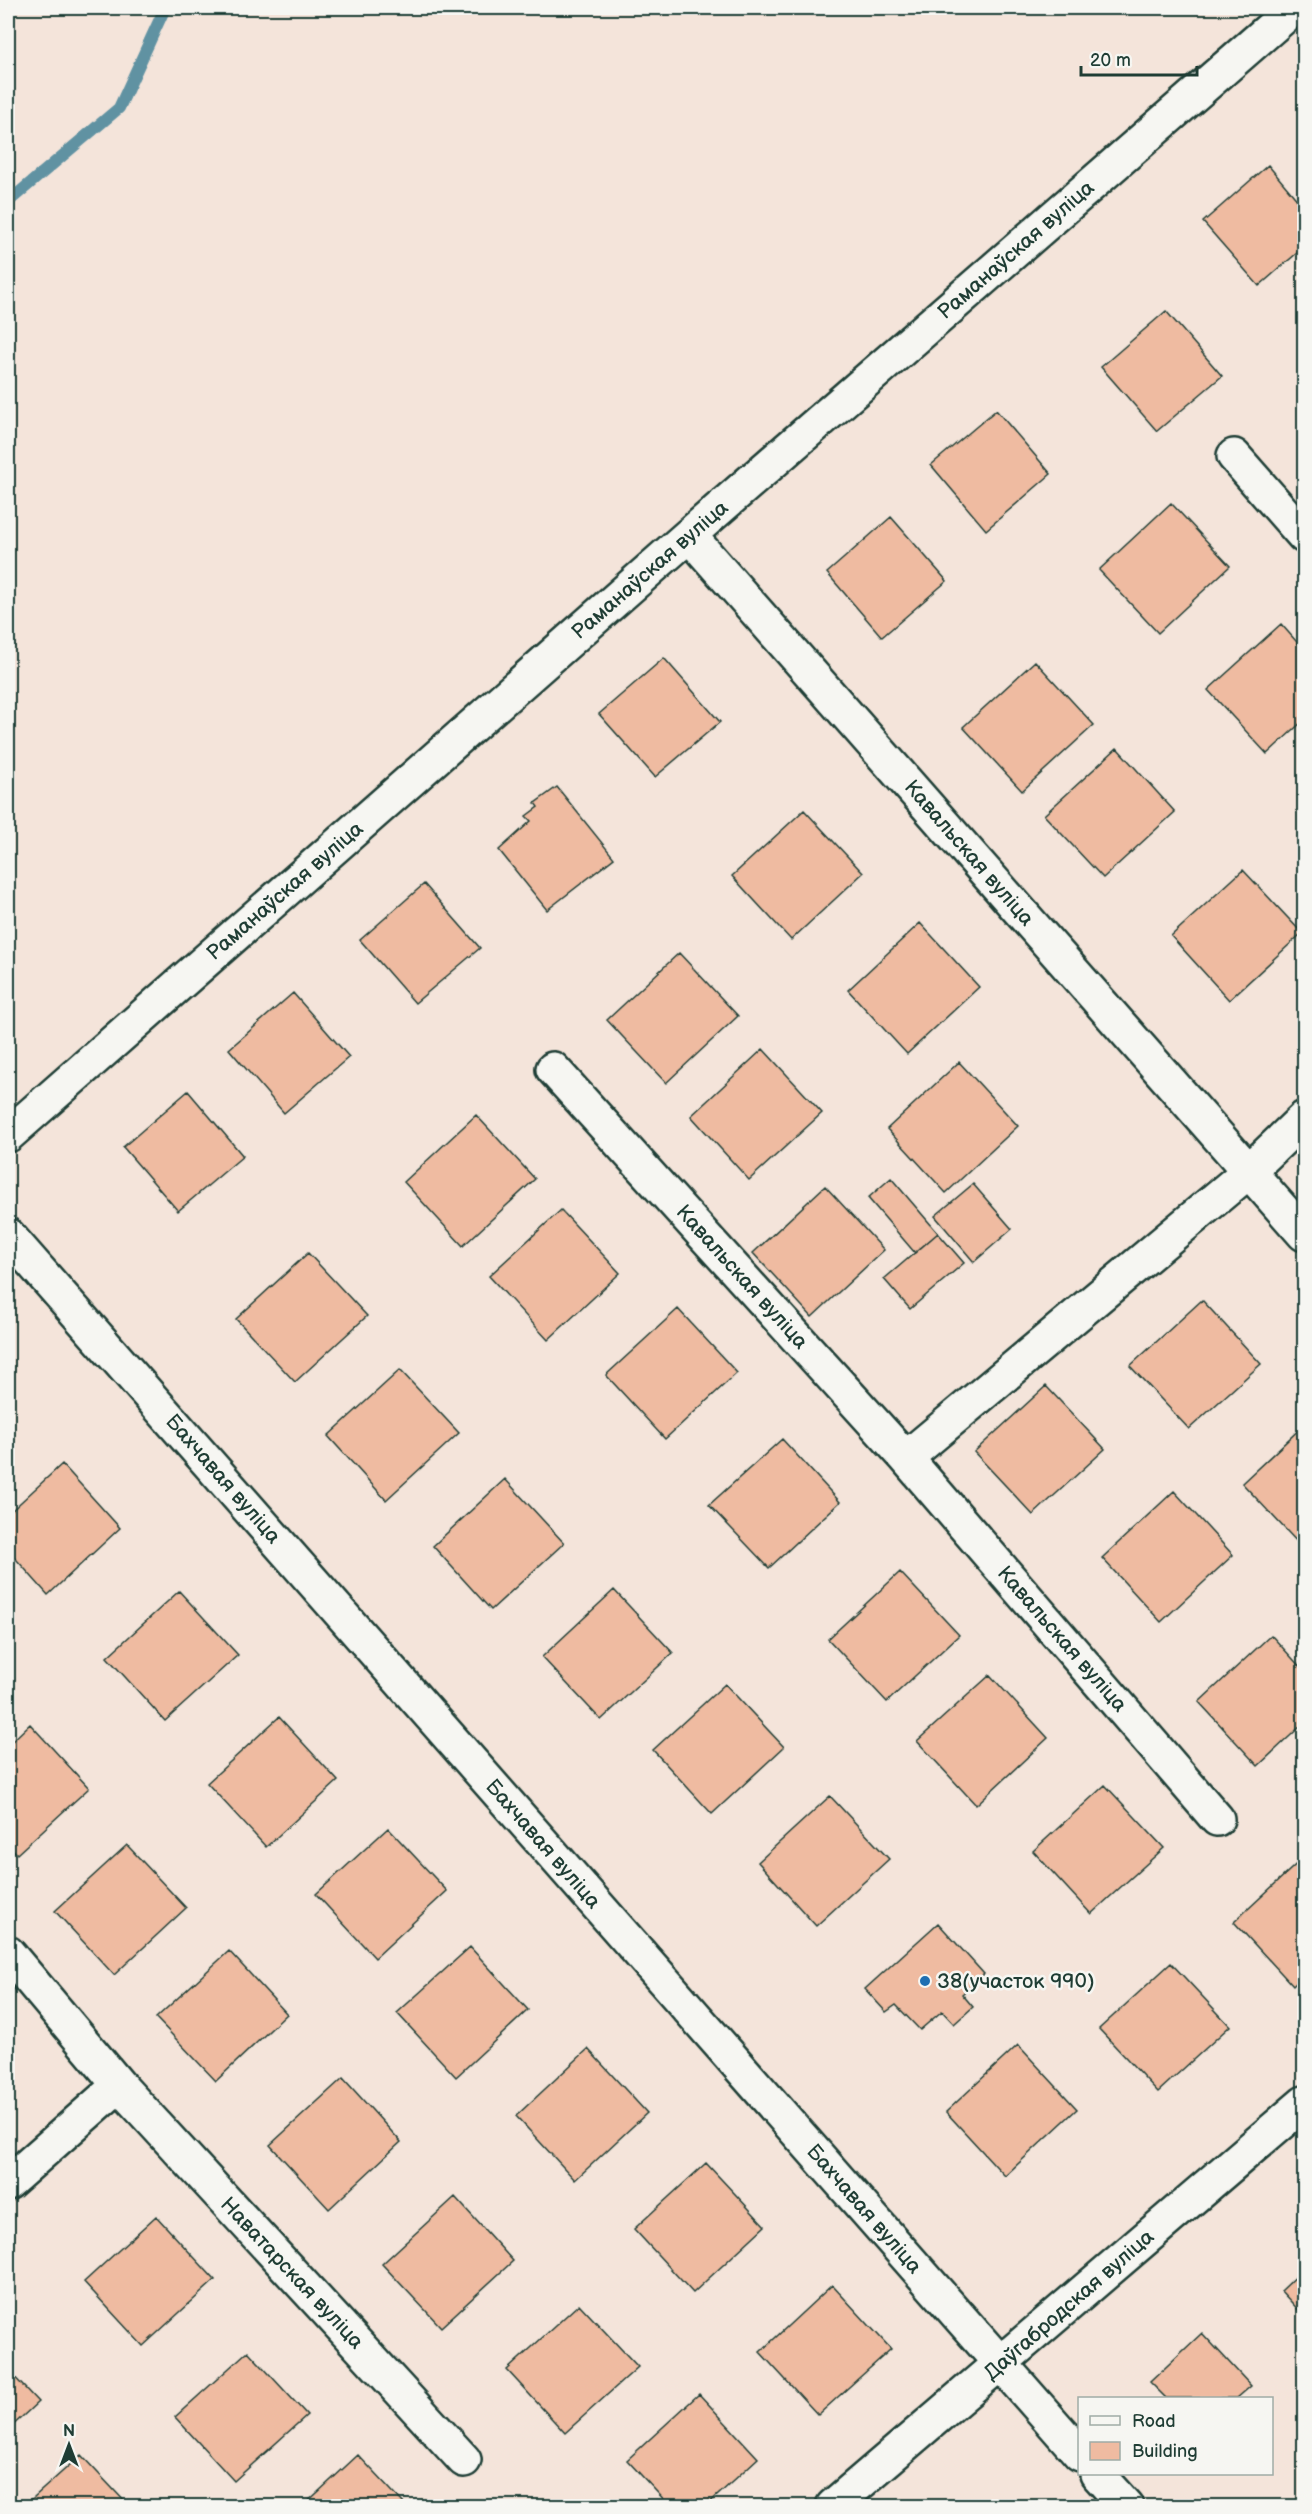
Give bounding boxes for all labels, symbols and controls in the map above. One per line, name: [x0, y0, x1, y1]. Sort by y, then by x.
scale bar: [1081, 39, 1196, 77]
text: 20 m: [1090, 50, 1131, 71]
street label: Раманаўская вуліца: [933, 175, 1100, 325]
street label: Раманаўская вуліца: [567, 495, 734, 645]
street label: Кавальская вуліца: [899, 775, 1040, 931]
street label: Раманаўская вуліца: [202, 816, 369, 966]
street label: Кавальская вуліца: [671, 1200, 814, 1355]
street label: Бахчавая вуліца: [160, 1409, 286, 1549]
street label: Кавальская вуліца: [992, 1561, 1133, 1717]
street label: Бахчавая вуліца: [480, 1774, 606, 1914]
place label: 38(участок 990): [937, 1969, 1095, 1994]
marker: 38(участок 990): [918, 1974, 932, 1988]
street label: Бахчавая вуліца: [801, 2139, 927, 2279]
street label: Наватарская вуліца: [215, 2192, 369, 2354]
street label: Даўгабродская вуліца: [979, 2224, 1160, 2386]
legend: [1078, 2397, 1273, 2475]
text: Road: [1132, 2411, 1176, 2432]
north arrow: [39, 2415, 99, 2475]
text: N: [63, 2422, 75, 2441]
text: Building: [1132, 2441, 1198, 2462]

